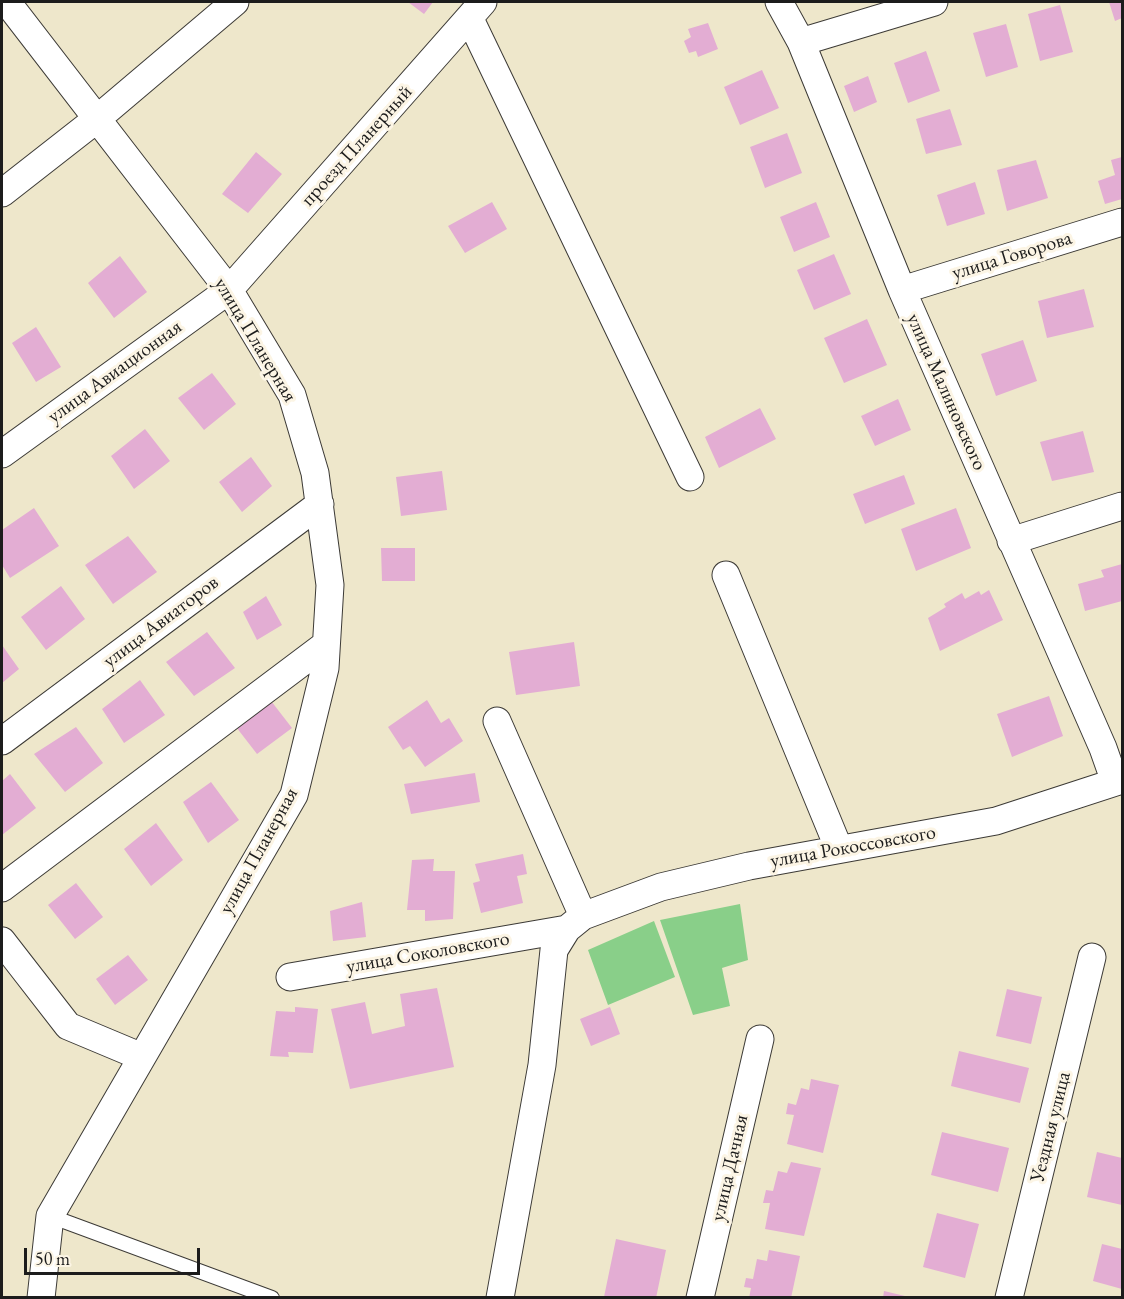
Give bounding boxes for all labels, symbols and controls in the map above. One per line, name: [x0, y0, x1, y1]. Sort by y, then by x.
street label: проезд Планерный: [296, 81, 418, 211]
street label: улица Говорова: [949, 226, 1075, 286]
street label: улица Планерная: [208, 273, 302, 407]
street label: улица Малиновского: [901, 310, 991, 474]
street label: улица Авиационная: [43, 315, 187, 429]
street label: улица Авиаторов: [99, 571, 223, 673]
street label: улица Планерная: [214, 784, 304, 918]
street label: улица Рокоссовского: [768, 821, 938, 873]
street label: улица Соколовского: [345, 927, 511, 979]
street label: Уездная улица: [1026, 1069, 1076, 1185]
street label: улица Дачная: [706, 1112, 754, 1224]
scale bar: [27, 1236, 202, 1274]
text: 50 m: [35, 1247, 70, 1270]

